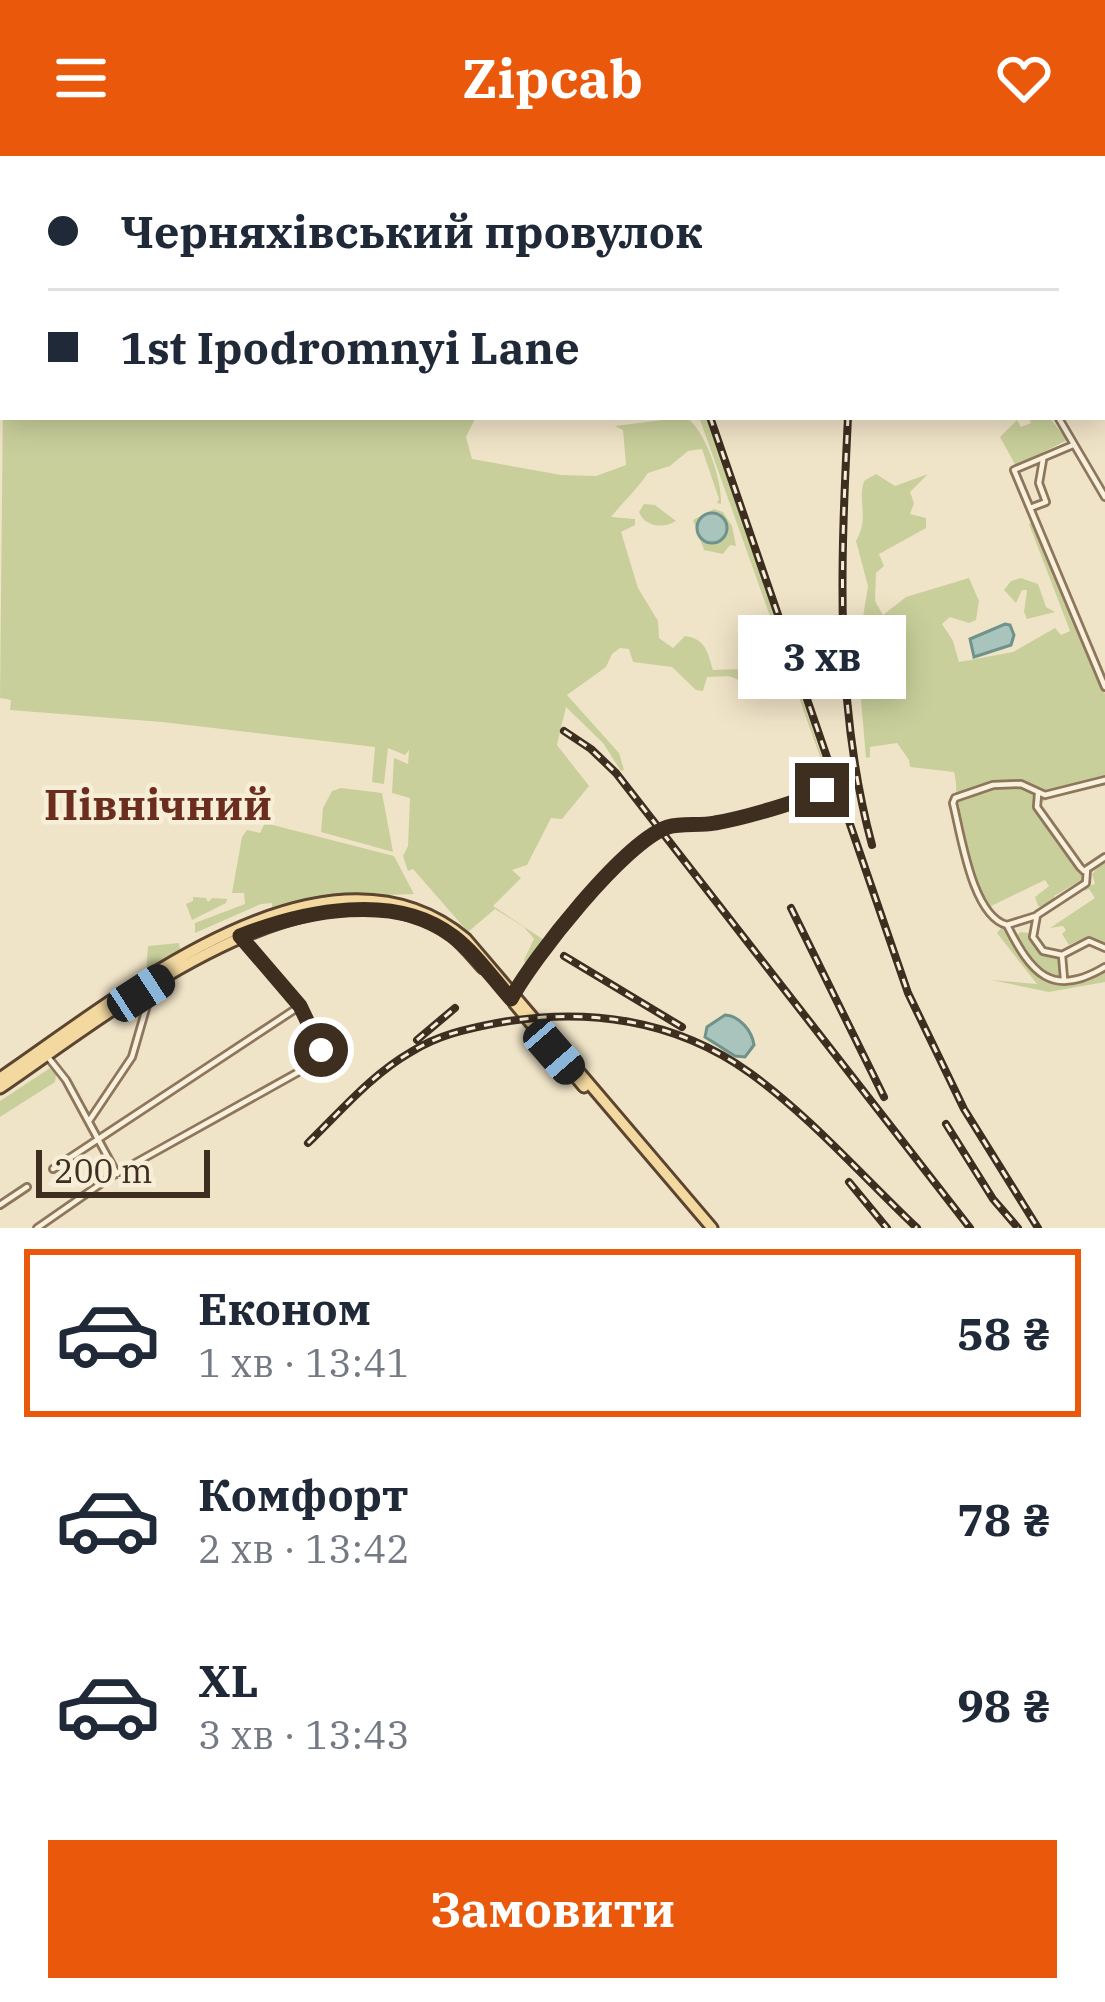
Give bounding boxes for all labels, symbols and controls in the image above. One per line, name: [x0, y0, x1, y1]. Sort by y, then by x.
text: Zipcab: [462, 43, 643, 113]
icon: menu: [48, 45, 114, 111]
icon: heart: [991, 45, 1057, 111]
text: Черняхівський провулок: [120, 202, 703, 260]
text: 1st Ipodromnyi Lane: [120, 318, 580, 376]
callout: 3 хв: [738, 616, 906, 700]
text: 3 хв: [783, 631, 861, 682]
route end: [795, 763, 849, 817]
district label: Північний: [44, 777, 272, 832]
car: [101, 958, 181, 1028]
car: [517, 1013, 591, 1091]
route start: [294, 1023, 348, 1077]
scale bar: [36, 1144, 210, 1197]
text: 200 m: [54, 1149, 153, 1192]
icon: car: [54, 1279, 162, 1387]
text: Економ: [198, 1279, 371, 1337]
text: 58 ₴: [957, 1304, 1051, 1362]
text: 1 хв · 13:41: [198, 1337, 410, 1388]
icon: car: [54, 1465, 162, 1573]
text: Комфорт: [198, 1465, 409, 1523]
text: 78 ₴: [957, 1490, 1051, 1548]
text: 2 хв · 13:42: [198, 1523, 410, 1574]
icon: car: [54, 1651, 162, 1759]
text: XL: [198, 1651, 259, 1709]
text: 98 ₴: [957, 1676, 1051, 1734]
text: 3 хв · 13:43: [198, 1709, 410, 1760]
button: Замовити: [48, 1840, 1057, 1978]

